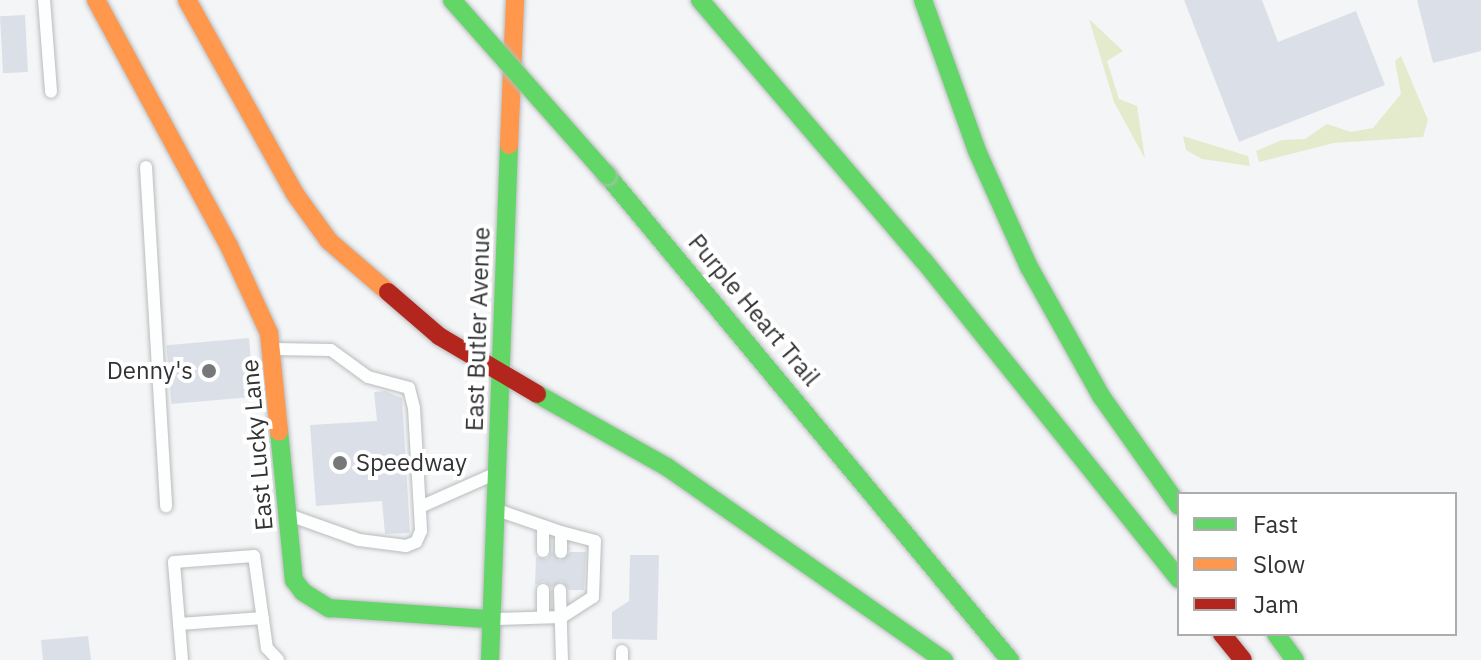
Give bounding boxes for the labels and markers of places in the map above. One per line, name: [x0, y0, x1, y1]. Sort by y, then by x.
place label: Denny's: [107, 357, 193, 385]
marker: Denny's: [200, 362, 218, 380]
place label: Speedway: [356, 449, 467, 477]
marker: Speedway: [331, 454, 349, 472]

